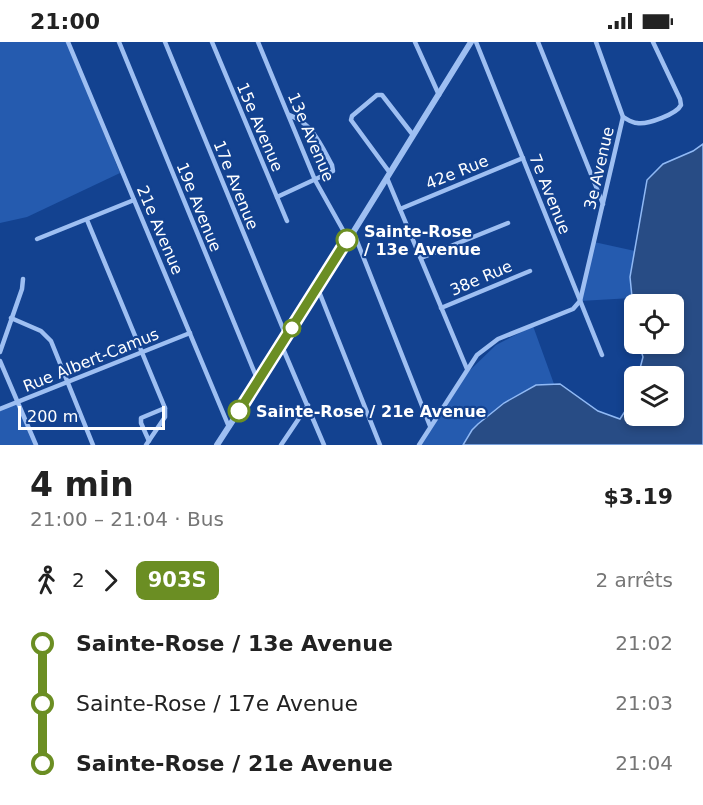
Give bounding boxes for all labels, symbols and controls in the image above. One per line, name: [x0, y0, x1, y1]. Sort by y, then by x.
text: 21:00: [30, 9, 100, 34]
street label: 15e Avenue: [233, 80, 287, 174]
street label: 13e Avenue: [284, 90, 338, 184]
street label: 3e Avenue: [580, 125, 618, 211]
street label: 17e Avenue: [209, 138, 263, 232]
street label: 42e Rue: [423, 151, 491, 193]
street label: 7e Avenue: [525, 151, 575, 237]
street label: 19e Avenue: [172, 160, 226, 254]
street label: 21e Avenue: [133, 183, 187, 277]
place label: Sainte-Rose / 13e Avenue: [364, 222, 481, 259]
marker: Sainte-Rose / 13e Avenue: [336, 229, 358, 251]
street label: 38e Rue: [447, 256, 515, 300]
map controls: [624, 294, 684, 426]
button: locate: [624, 294, 684, 354]
unlabelled marker: [283, 319, 301, 337]
street label: Rue Albert-Camus: [20, 324, 162, 396]
button: layers: [624, 366, 684, 426]
marker: Sainte-Rose / 21e Avenue: [228, 400, 250, 422]
place label: Sainte-Rose / 21e Avenue: [256, 402, 487, 421]
scale bar: [18, 403, 165, 430]
text: 200 m: [27, 407, 78, 426]
text: 4 min: [30, 465, 134, 504]
text: $3.19: [603, 484, 673, 509]
text: 21:00 – 21:04 · Bus: [30, 507, 224, 531]
icon: walk: [30, 564, 63, 597]
icon: forward: [94, 564, 127, 597]
text: 2: [72, 568, 85, 592]
text: 903S: [148, 568, 207, 592]
text: 2 arrêts: [595, 568, 673, 592]
text: Sainte-Rose / 13e Avenue: [76, 631, 393, 656]
text: 21:02: [615, 631, 673, 655]
text: Sainte-Rose / 17e Avenue: [76, 691, 358, 716]
text: 21:03: [615, 691, 673, 715]
text: Sainte-Rose / 21e Avenue: [76, 751, 393, 776]
text: 21:04: [615, 751, 673, 775]

